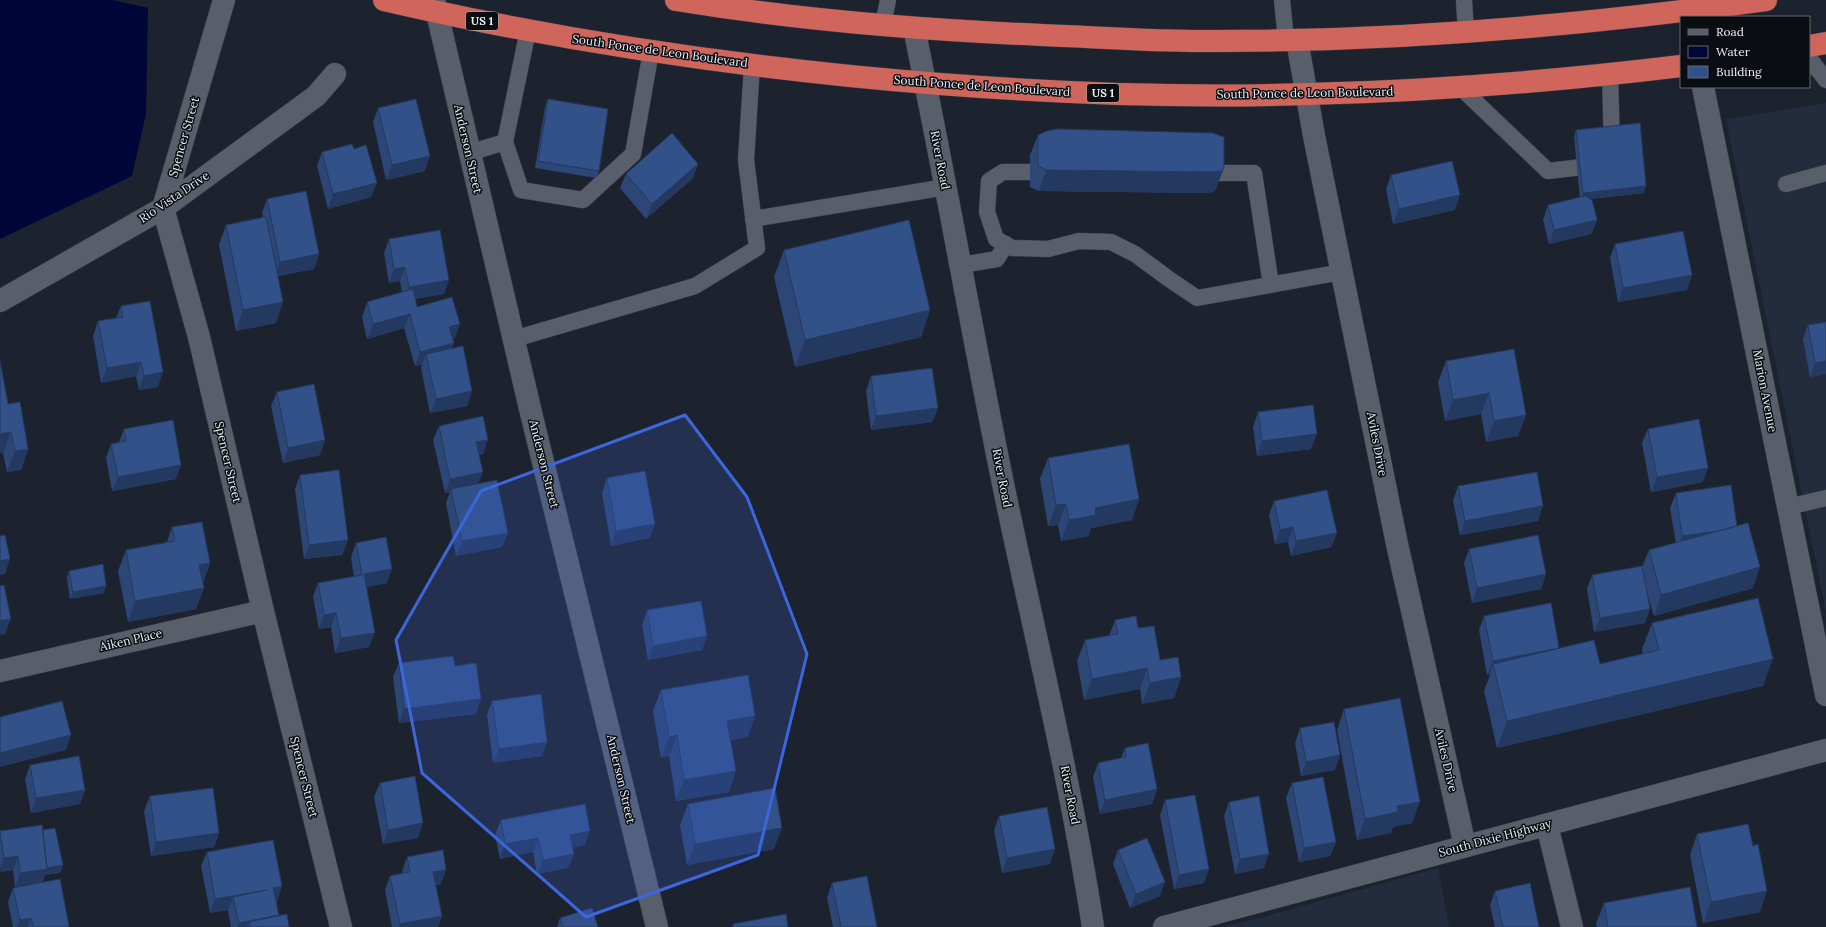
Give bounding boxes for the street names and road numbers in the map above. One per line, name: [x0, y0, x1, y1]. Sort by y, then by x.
road number: US 1: [466, 12, 498, 30]
street label: South Ponce de Leon Boulevard: [571, 31, 749, 70]
street label: South Ponce de Leon Boulevard: [893, 72, 1071, 99]
street label: South Ponce de Leon Boulevard: [1216, 83, 1394, 102]
road number: US 1: [1087, 84, 1119, 102]
street label: Spencer Street: [165, 95, 202, 179]
street label: Anderson Street: [451, 102, 486, 195]
street label: River Road: [927, 129, 954, 191]
street label: Rio Vista Drive: [136, 167, 212, 226]
street label: Marion Avenue: [1750, 348, 1781, 434]
street label: Aviles Drive: [1364, 409, 1391, 478]
street label: Anderson Street: [526, 417, 563, 510]
street label: Spencer Street: [212, 420, 245, 504]
street label: River Road: [989, 447, 1016, 509]
street label: Aiken Place: [97, 625, 164, 654]
street label: Aviles Drive: [1432, 725, 1461, 794]
street label: Anderson Street: [604, 732, 639, 825]
street label: Spencer Street: [287, 735, 322, 819]
street label: River Road: [1057, 764, 1084, 826]
street label: South Dixie Highway: [1437, 815, 1554, 860]

